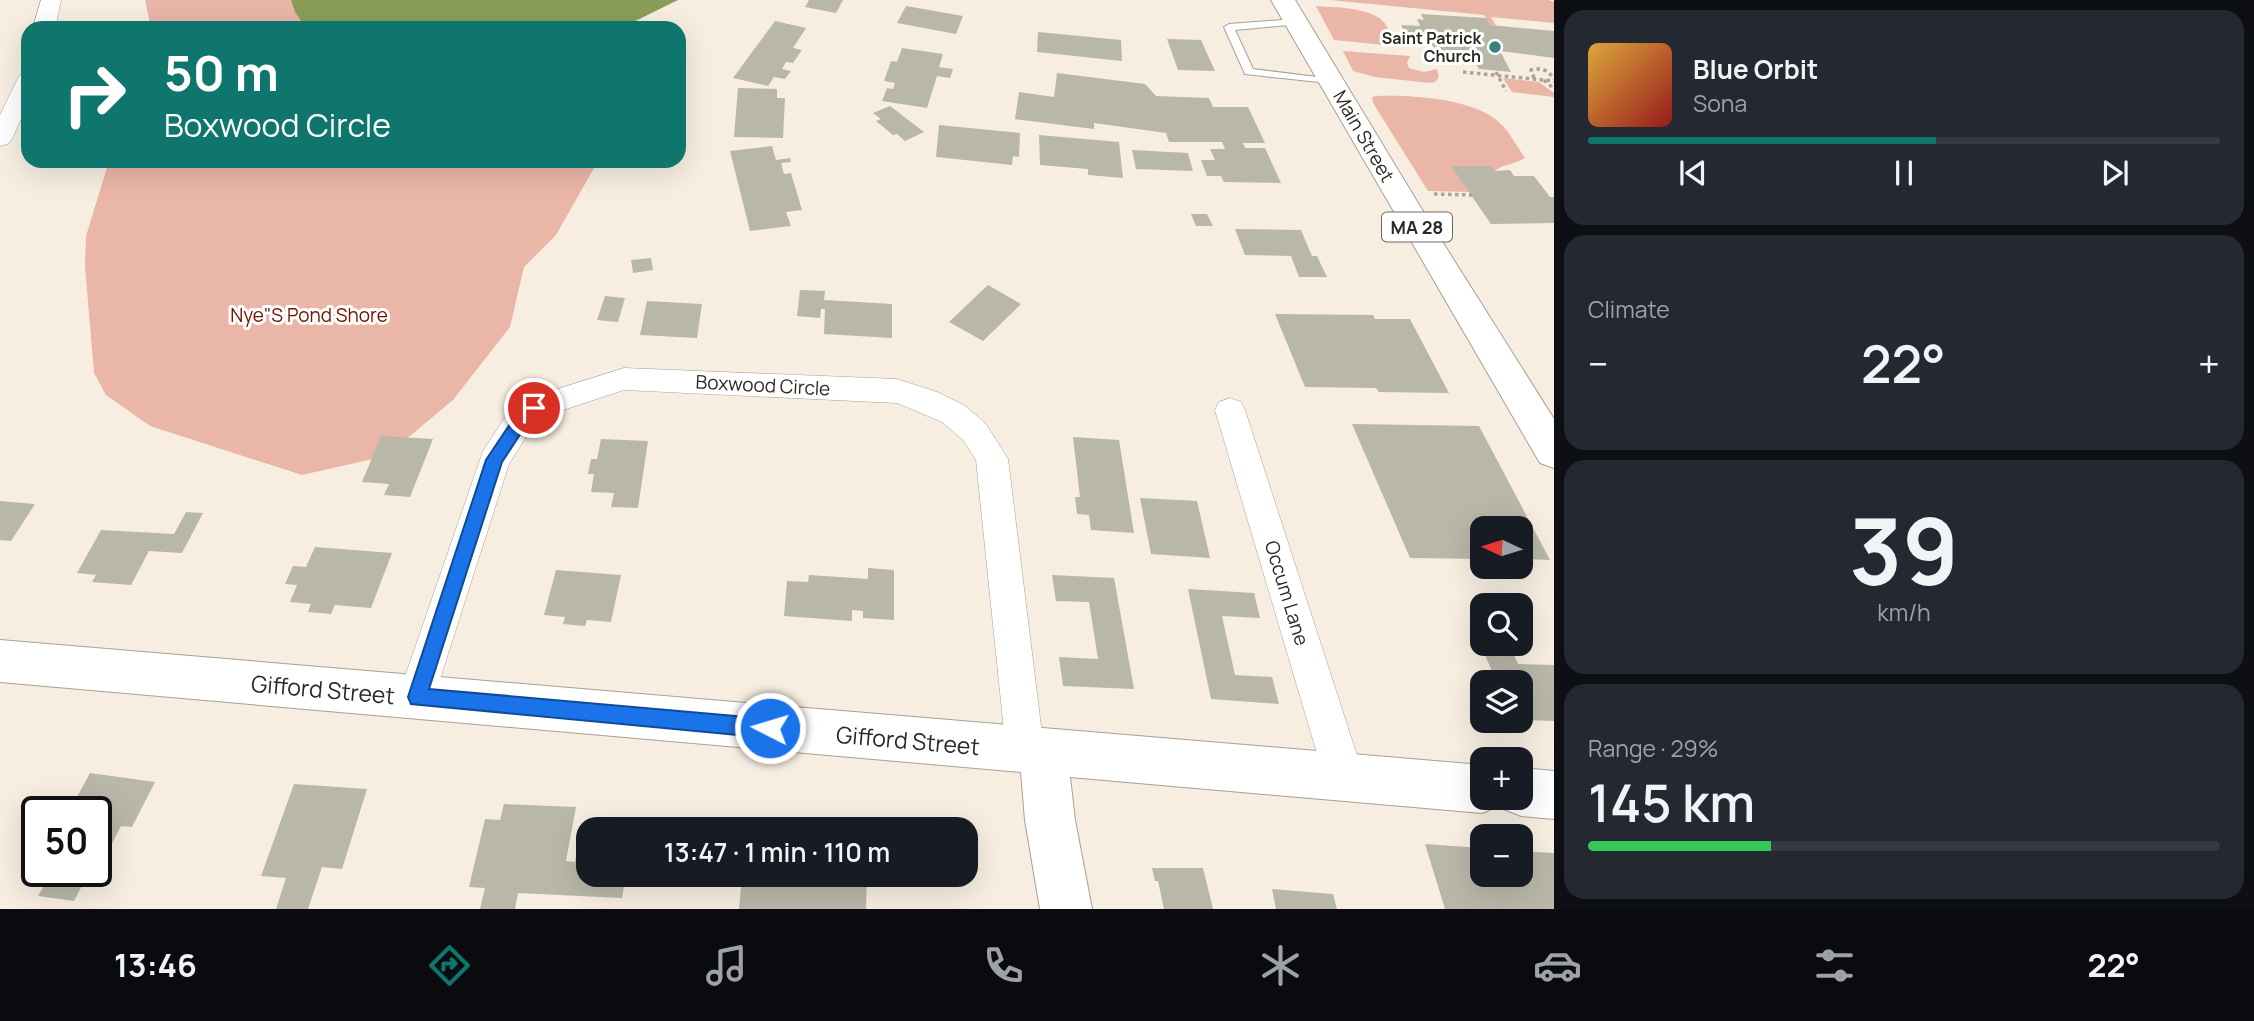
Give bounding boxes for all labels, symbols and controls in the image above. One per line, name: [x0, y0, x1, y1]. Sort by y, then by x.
place label: Saint Patrick Church: [1382, 27, 1481, 67]
text: 50 m: [164, 39, 279, 106]
marker: Saint Patrick Church: [1487, 39, 1503, 55]
icon: right: [49, 49, 140, 140]
text: Blue Orbit: [1693, 51, 1818, 87]
street label: Main Street: [1327, 85, 1401, 187]
text: Sona: [1693, 87, 1747, 119]
text: Boxwood Circle: [164, 103, 391, 147]
icon: previous: [1674, 154, 1712, 192]
icon: pause: [1885, 154, 1923, 192]
icon: next: [2096, 154, 2134, 192]
road number: MA 28: [1382, 212, 1452, 242]
text: Climate: [1588, 293, 1670, 325]
park label: Nye"S Pond Shore: [230, 302, 388, 328]
text: 22°: [1861, 328, 1946, 399]
text: −: [1588, 337, 1609, 389]
text: +: [2198, 337, 2220, 389]
street label: Boxwood Circle: [695, 368, 831, 402]
pin: [504, 378, 564, 438]
icon: arrive: [515, 389, 553, 427]
text: 39: [1849, 488, 1959, 612]
north arrow: [1470, 516, 1533, 579]
map controls: [1470, 516, 1533, 887]
street label: Occum Lane: [1259, 537, 1315, 649]
button: search: [1470, 593, 1533, 656]
text: km/h: [1877, 596, 1931, 628]
street label: Gifford Street: [250, 667, 396, 711]
button: layers: [1470, 670, 1533, 733]
position arrow: [733, 691, 807, 765]
street label: Gifford Street: [835, 718, 981, 762]
text: Range · 29%: [1588, 732, 1719, 764]
button: +: [1470, 747, 1533, 810]
text: 145 km: [1588, 767, 1755, 838]
speed limit sign: 50: [21, 796, 112, 887]
button: −: [1470, 824, 1533, 887]
text: 13:47 · 1 min · 110 m: [664, 834, 890, 870]
icon: directions: [425, 941, 474, 990]
icon: music: [702, 941, 751, 990]
icon: phone: [979, 941, 1028, 990]
icon: climate: [1256, 941, 1305, 990]
icon: car: [1533, 941, 1582, 990]
icon: filters: [1810, 941, 1859, 990]
text: 13:46: [114, 943, 197, 987]
text: 22°: [2087, 943, 2140, 987]

